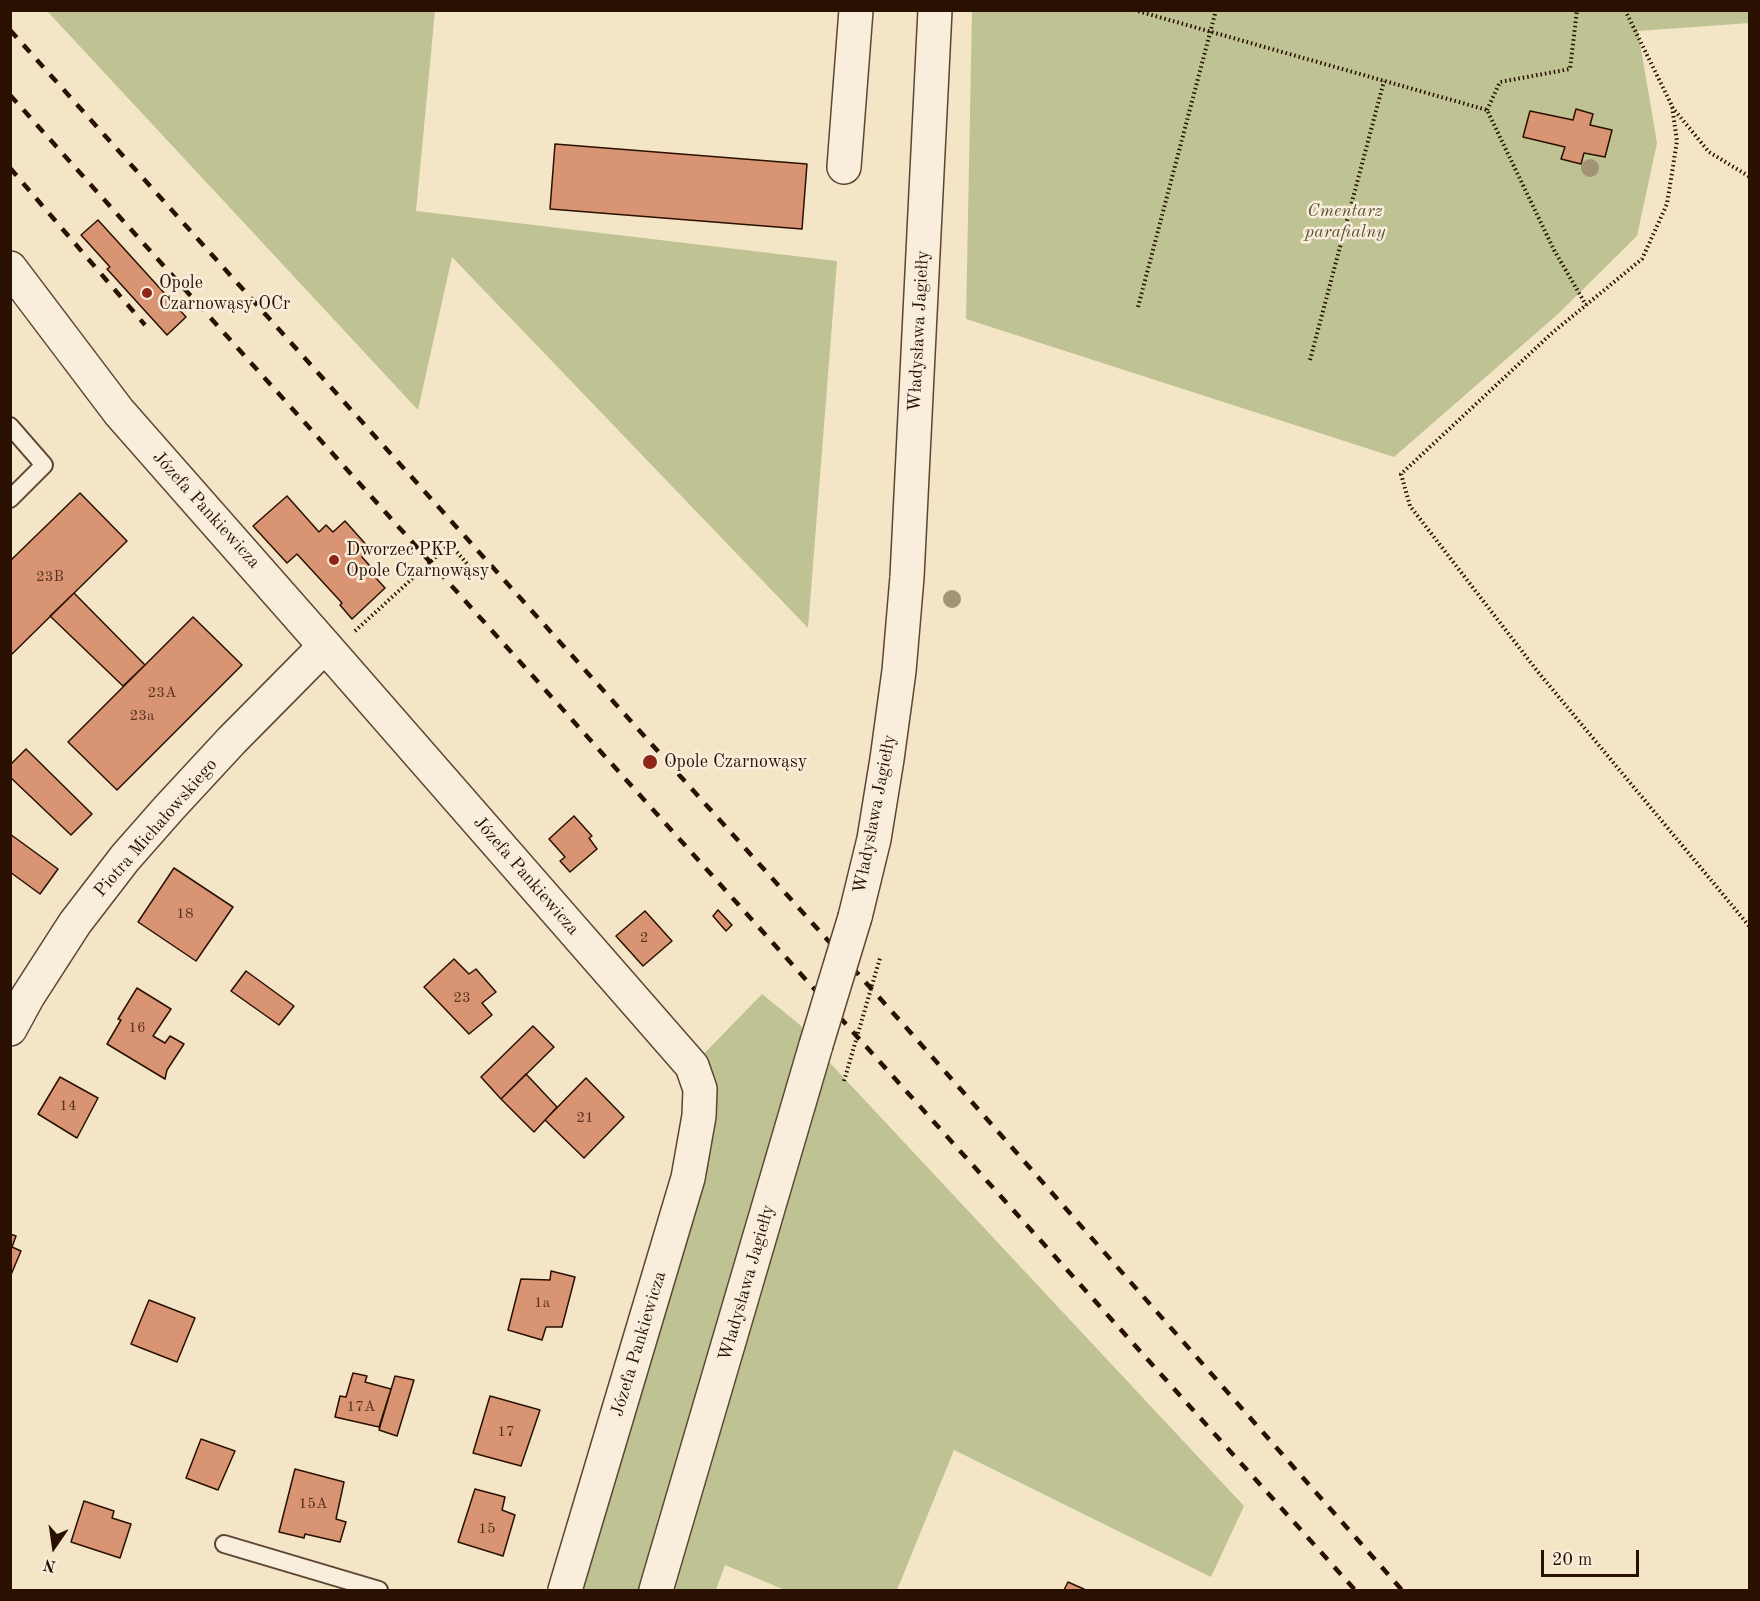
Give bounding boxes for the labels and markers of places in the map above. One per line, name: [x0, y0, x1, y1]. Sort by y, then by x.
place label: Opole Czarnowąsy OCr: [159, 272, 290, 314]
marker: Opole Czarnowąsy OCr: [140, 286, 154, 300]
place label: Dworzec PKP Opole Czarnowąsy: [346, 539, 489, 582]
marker: Dworzec PKP Opole Czarnowąsy: [327, 553, 341, 567]
place label: Opole Czarnowąsy: [664, 751, 807, 773]
marker: Opole Czarnowąsy: [641, 753, 659, 771]

